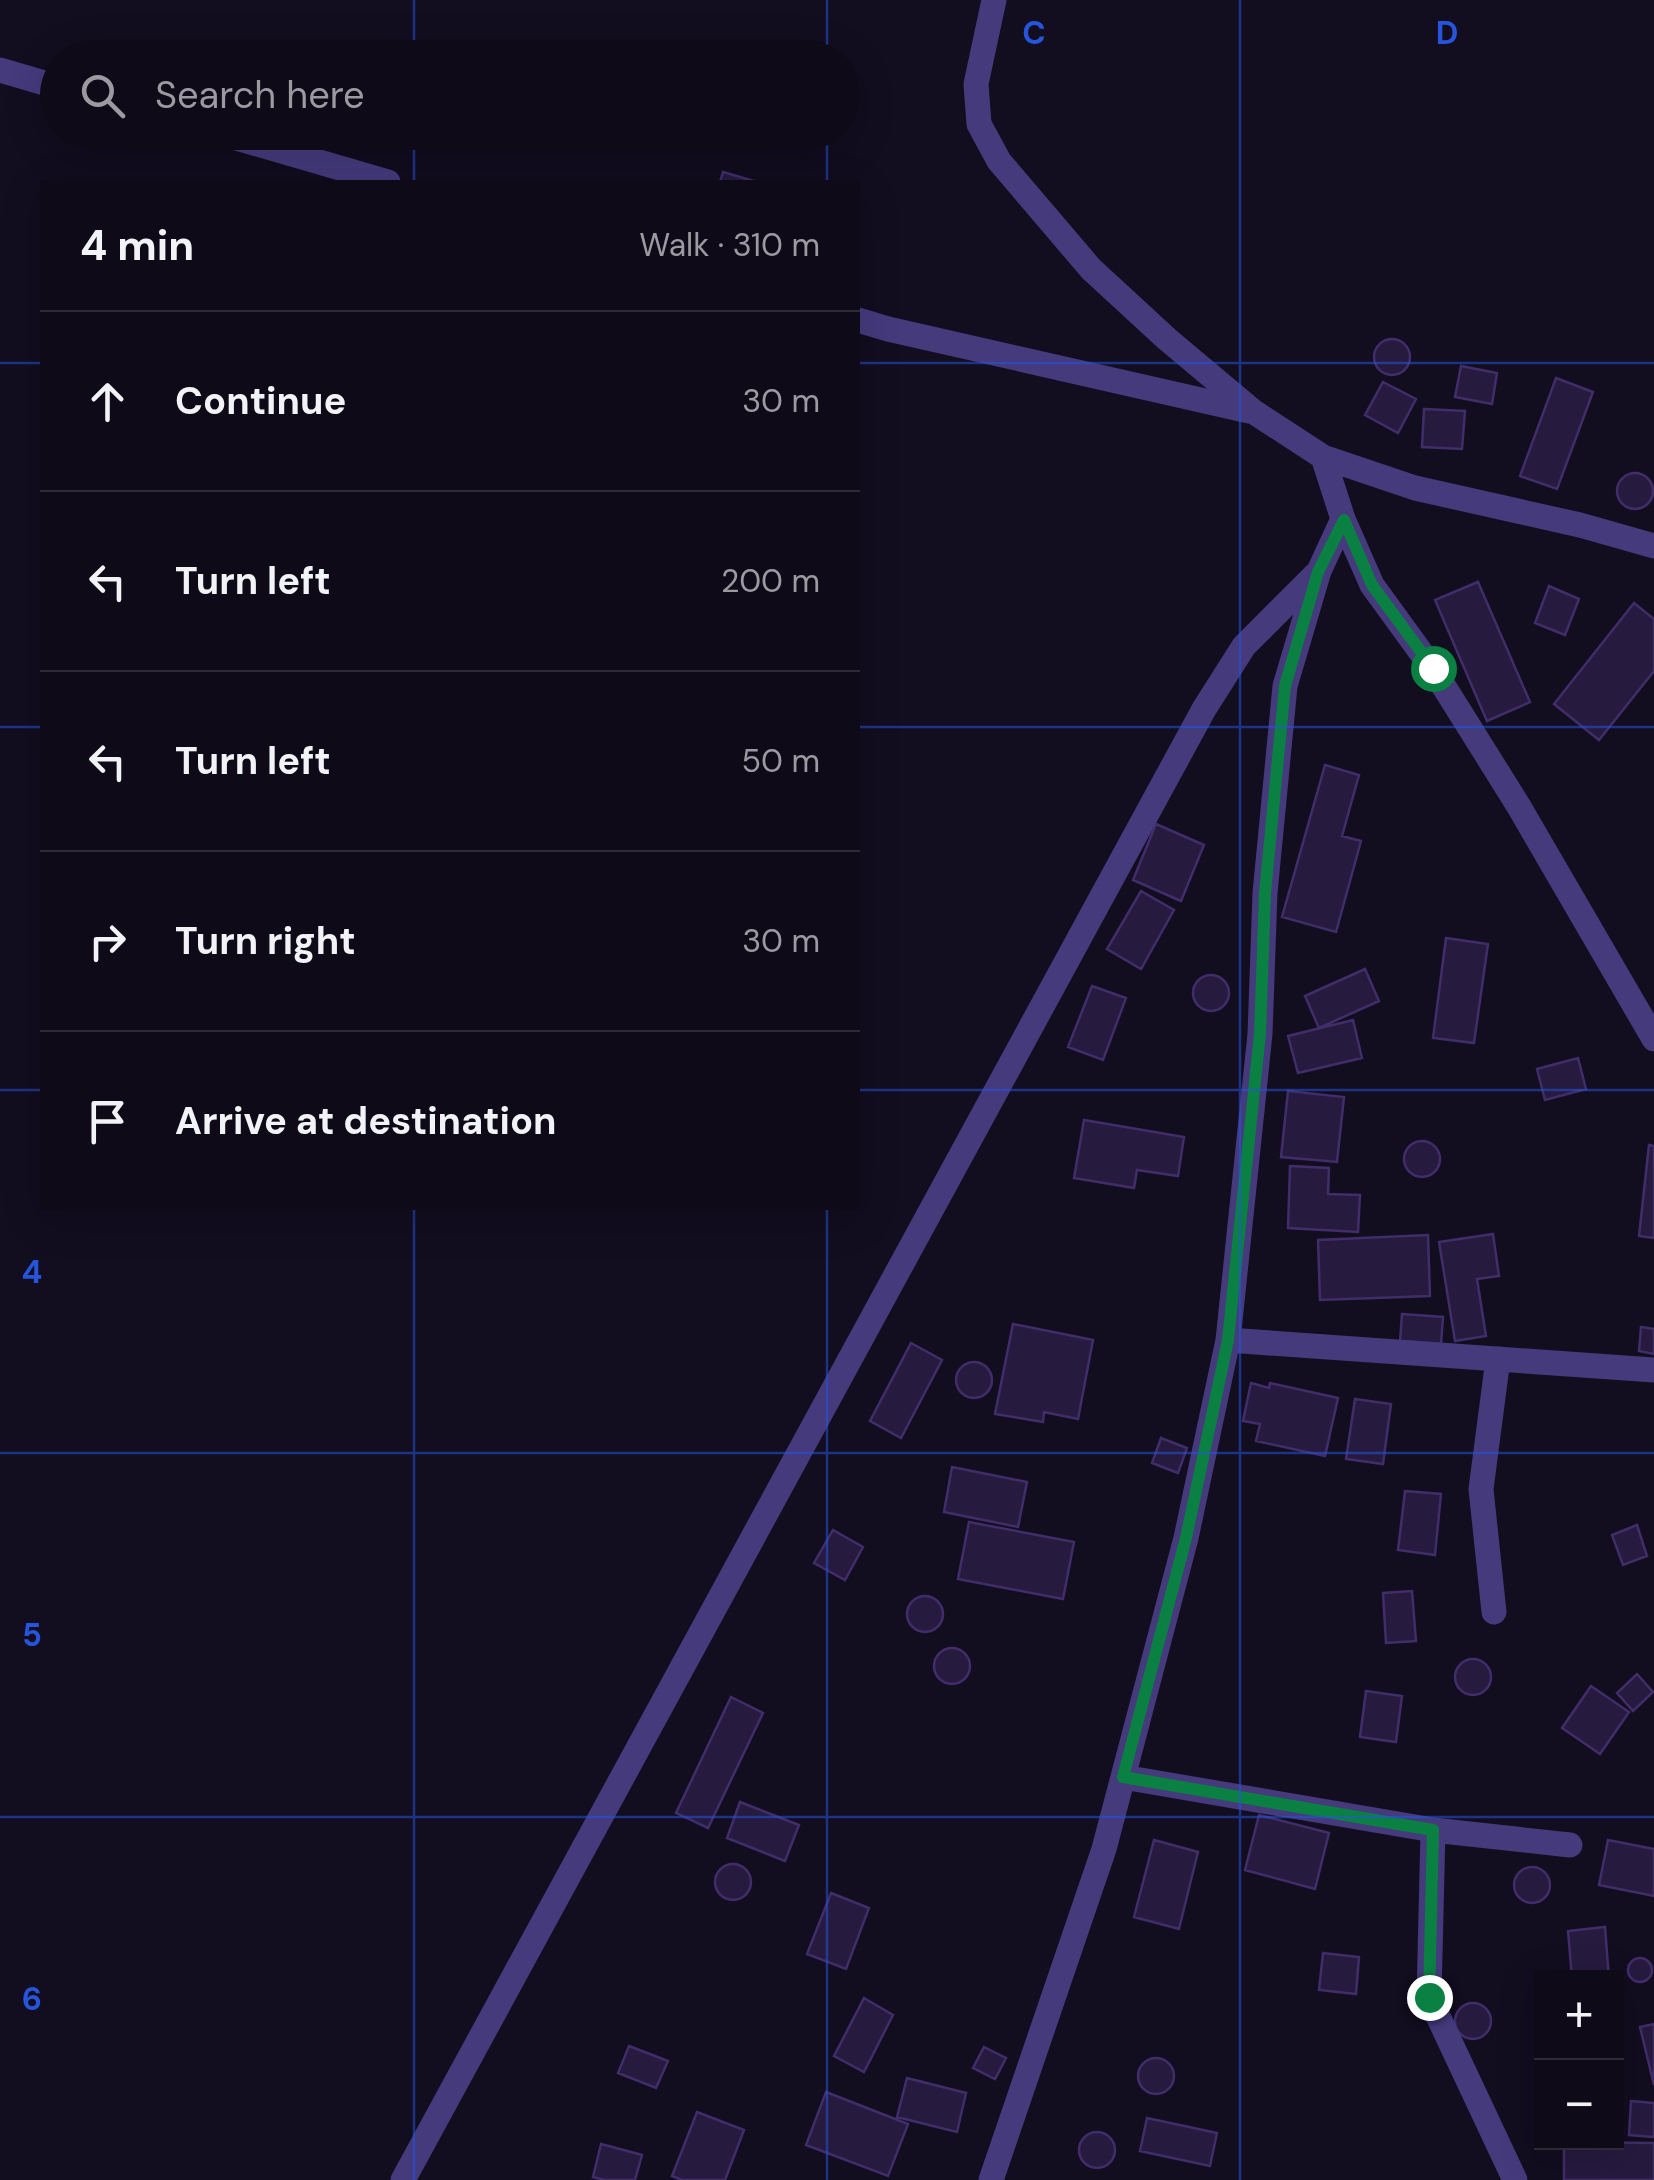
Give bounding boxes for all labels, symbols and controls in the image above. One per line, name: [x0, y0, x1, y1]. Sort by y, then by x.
text: C: [1022, 12, 1046, 54]
text: D: [1436, 12, 1458, 54]
search box: [40, 40, 860, 150]
icon: search: [75, 68, 130, 123]
text: Search here: [155, 70, 365, 120]
text: 4 min: [80, 218, 194, 273]
text: Walk · 310 m: [639, 224, 820, 266]
icon: ahead: [80, 374, 135, 429]
text: Continue: [175, 376, 346, 426]
text: 30 m: [742, 380, 820, 422]
icon: left: [80, 554, 135, 609]
text: Turn left: [175, 556, 331, 606]
text: 200 m: [721, 560, 820, 602]
route start: [1411, 646, 1457, 692]
icon: left: [80, 734, 135, 789]
text: Turn left: [175, 736, 331, 786]
text: 50 m: [742, 740, 820, 782]
icon: right: [80, 914, 135, 969]
text: Turn right: [175, 916, 356, 966]
text: 30 m: [742, 920, 820, 962]
icon: arrive: [80, 1094, 135, 1149]
text: Arrive at destination: [175, 1096, 557, 1146]
text: 4: [22, 1251, 42, 1293]
text: 5: [22, 1614, 42, 1656]
map controls: [1534, 1970, 1624, 2150]
button: +: [1534, 1970, 1624, 2060]
route end: [1407, 1975, 1453, 2021]
text: 6: [22, 1978, 42, 2020]
button: −: [1534, 2060, 1624, 2150]

